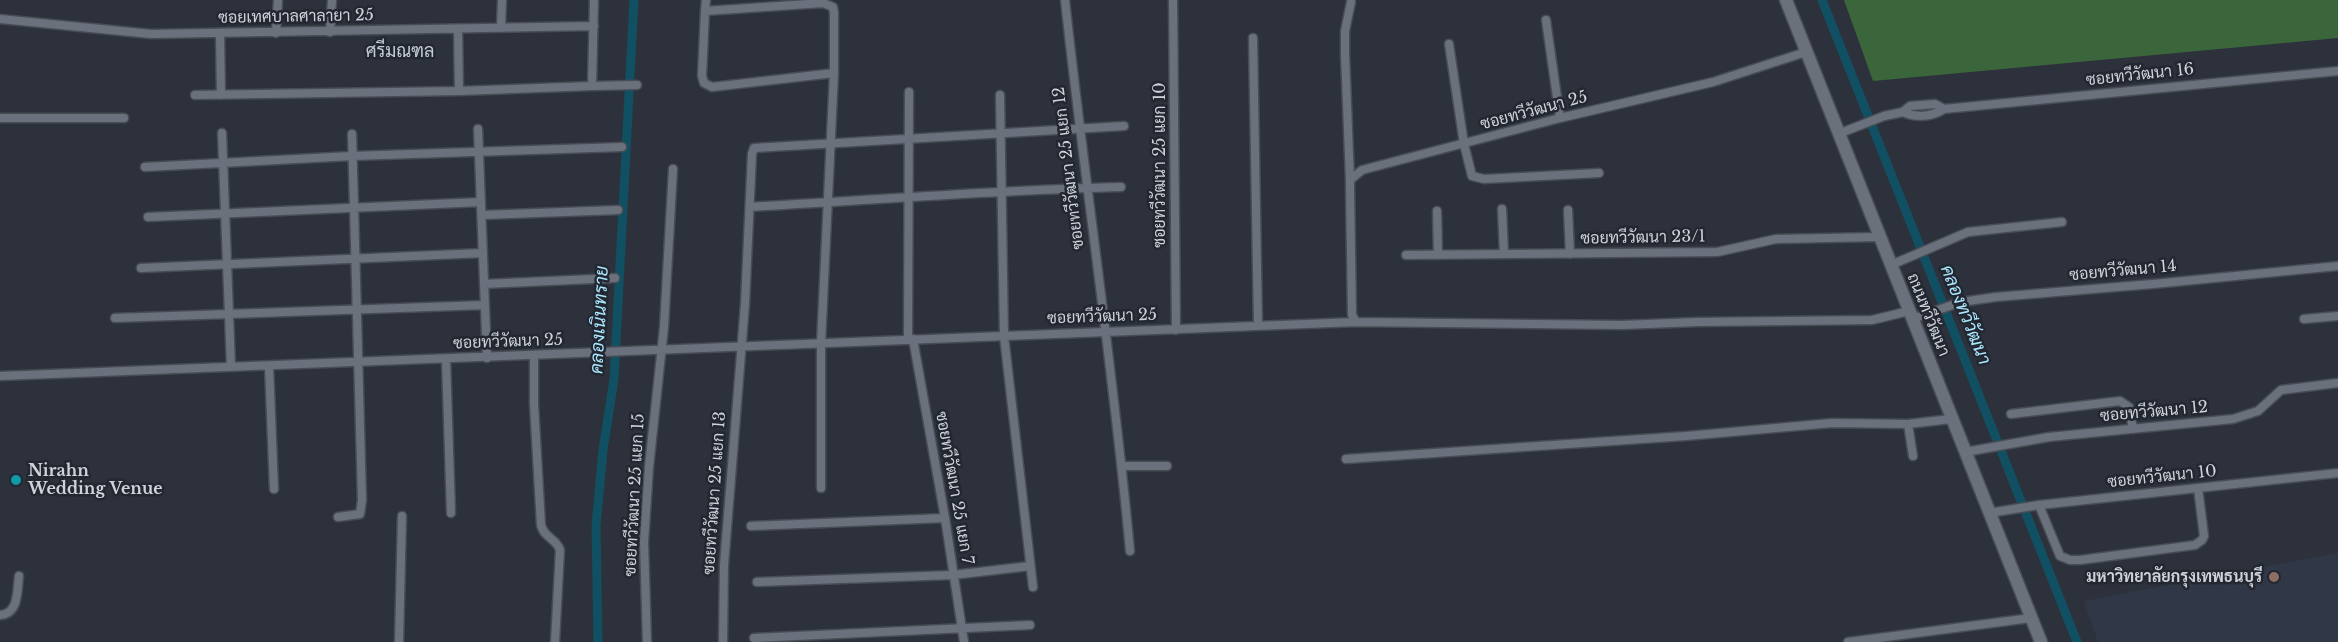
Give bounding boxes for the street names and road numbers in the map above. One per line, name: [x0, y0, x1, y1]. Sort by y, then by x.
street label: ซอยเทศบาลศาลายา 25: [218, 6, 374, 28]
street label: ซอยทวีวัฒนา 16: [2085, 60, 2195, 90]
street label: ซอยทวีวัฒนา 25 แยก 10: [1150, 82, 1170, 248]
street label: ซอยทวีวัฒนา 25 แยก 12: [1049, 85, 1089, 251]
street label: ซอยทวีวัฒนา 25: [1478, 87, 1590, 135]
street label: ซอยทวีวัฒนา 23/1: [1580, 227, 1706, 249]
street label: ซอยทวีวัฒนา 14: [2069, 257, 2177, 285]
street label: ถนนทวีวัฒนา: [1903, 271, 1953, 359]
street label: ซอยทวีวัฒนา 25: [1047, 305, 1157, 329]
street label: ซอยทวีวัฒนา 25: [453, 330, 563, 354]
street label: ซอยทวีวัฒนา 12: [2099, 398, 2209, 426]
street label: ซอยทวีวัฒนา 25 แยก 7: [931, 410, 977, 566]
street label: ซอยทวีวัฒนา 25 แยก 13: [700, 411, 730, 575]
street label: ซอยทวีวัฒนา 25 แยก 15: [621, 413, 649, 577]
street label: ซอยทวีวัฒนา 10: [2106, 462, 2218, 492]

